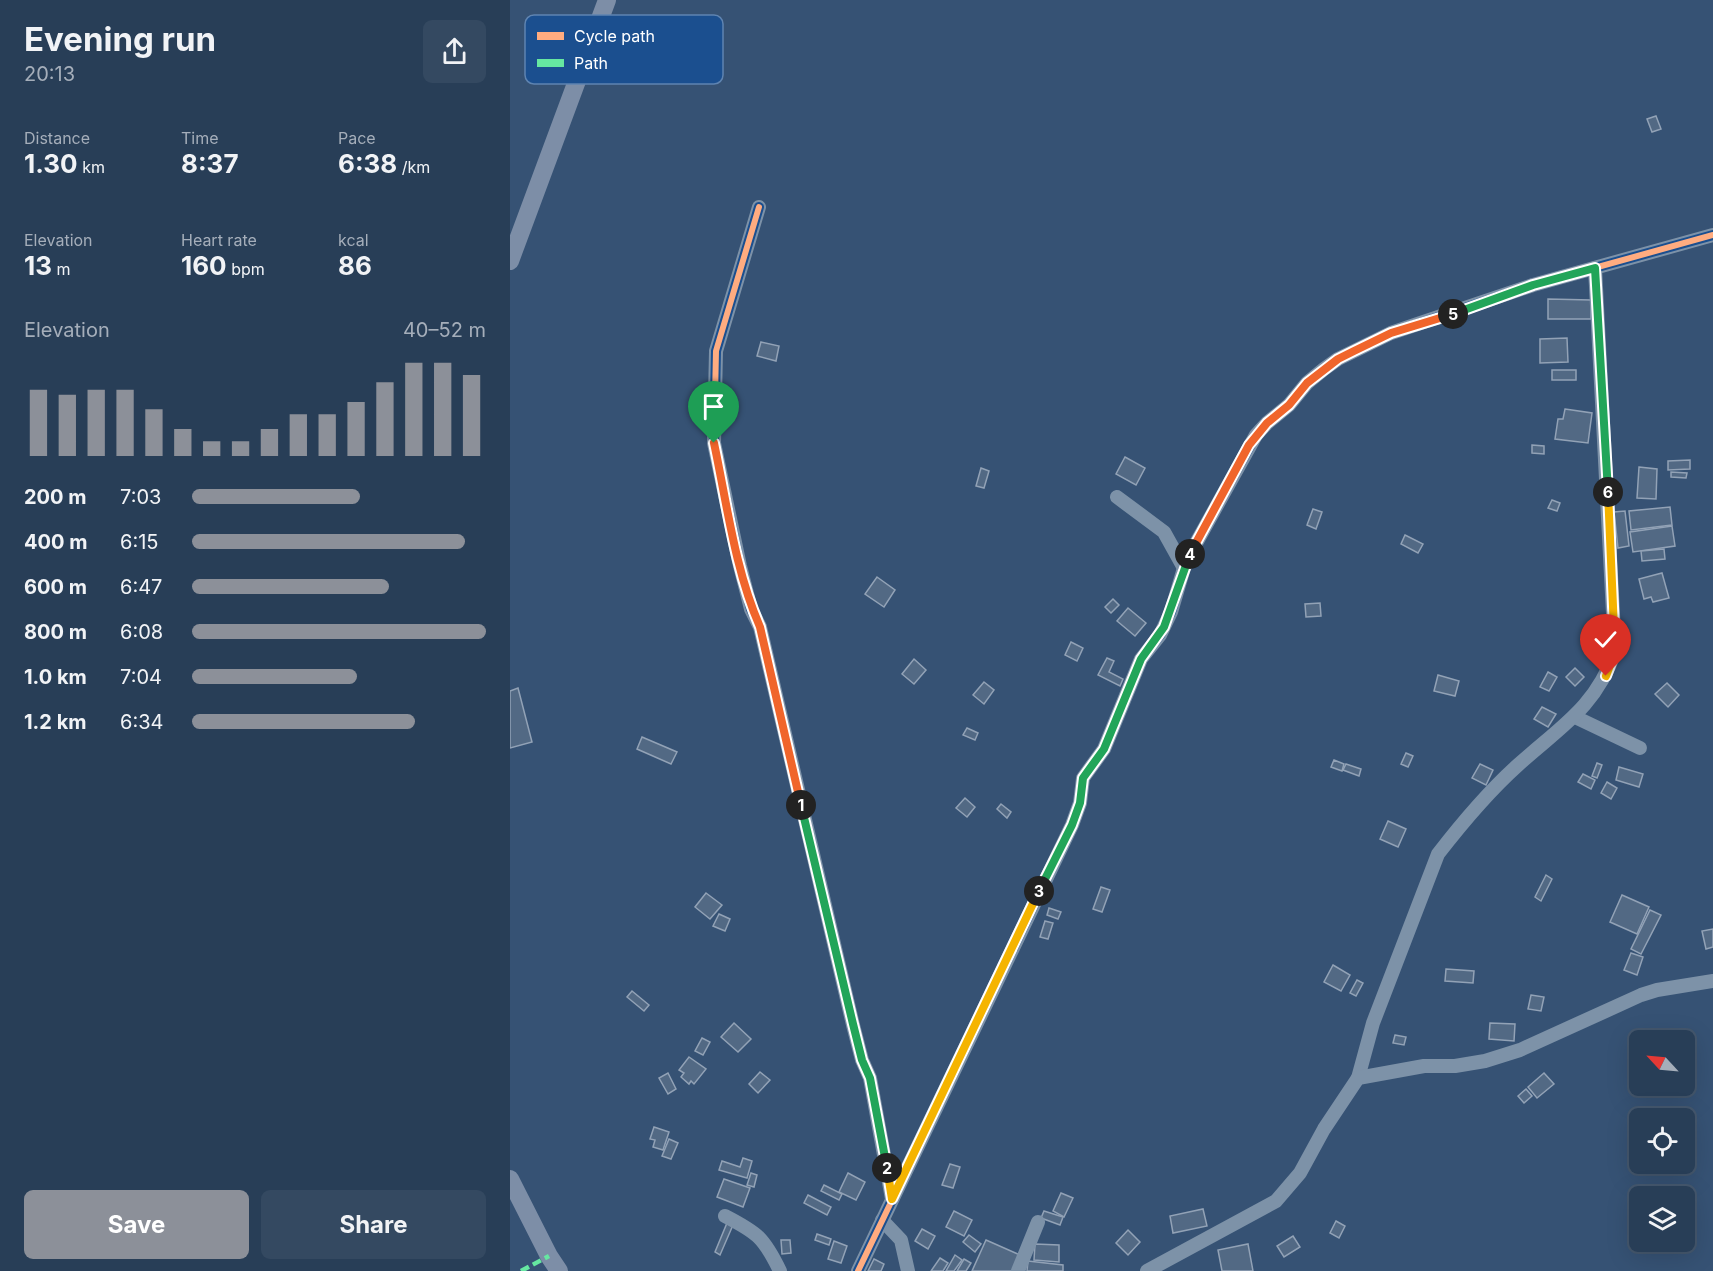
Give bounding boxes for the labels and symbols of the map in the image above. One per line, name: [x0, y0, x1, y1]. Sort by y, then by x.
legend: [525, 15, 723, 84]
text: Cycle path: [574, 26, 655, 46]
text: Path: [574, 53, 608, 73]
pin: 5: [1438, 299, 1468, 329]
pin: [688, 381, 739, 443]
pin: 6: [1593, 477, 1623, 507]
pin: 4: [1175, 539, 1205, 569]
pin: [1580, 614, 1631, 676]
pin: 1: [786, 790, 816, 820]
pin: 3: [1024, 876, 1054, 906]
north arrow: [1629, 1030, 1695, 1096]
pin: 2: [872, 1153, 902, 1183]

